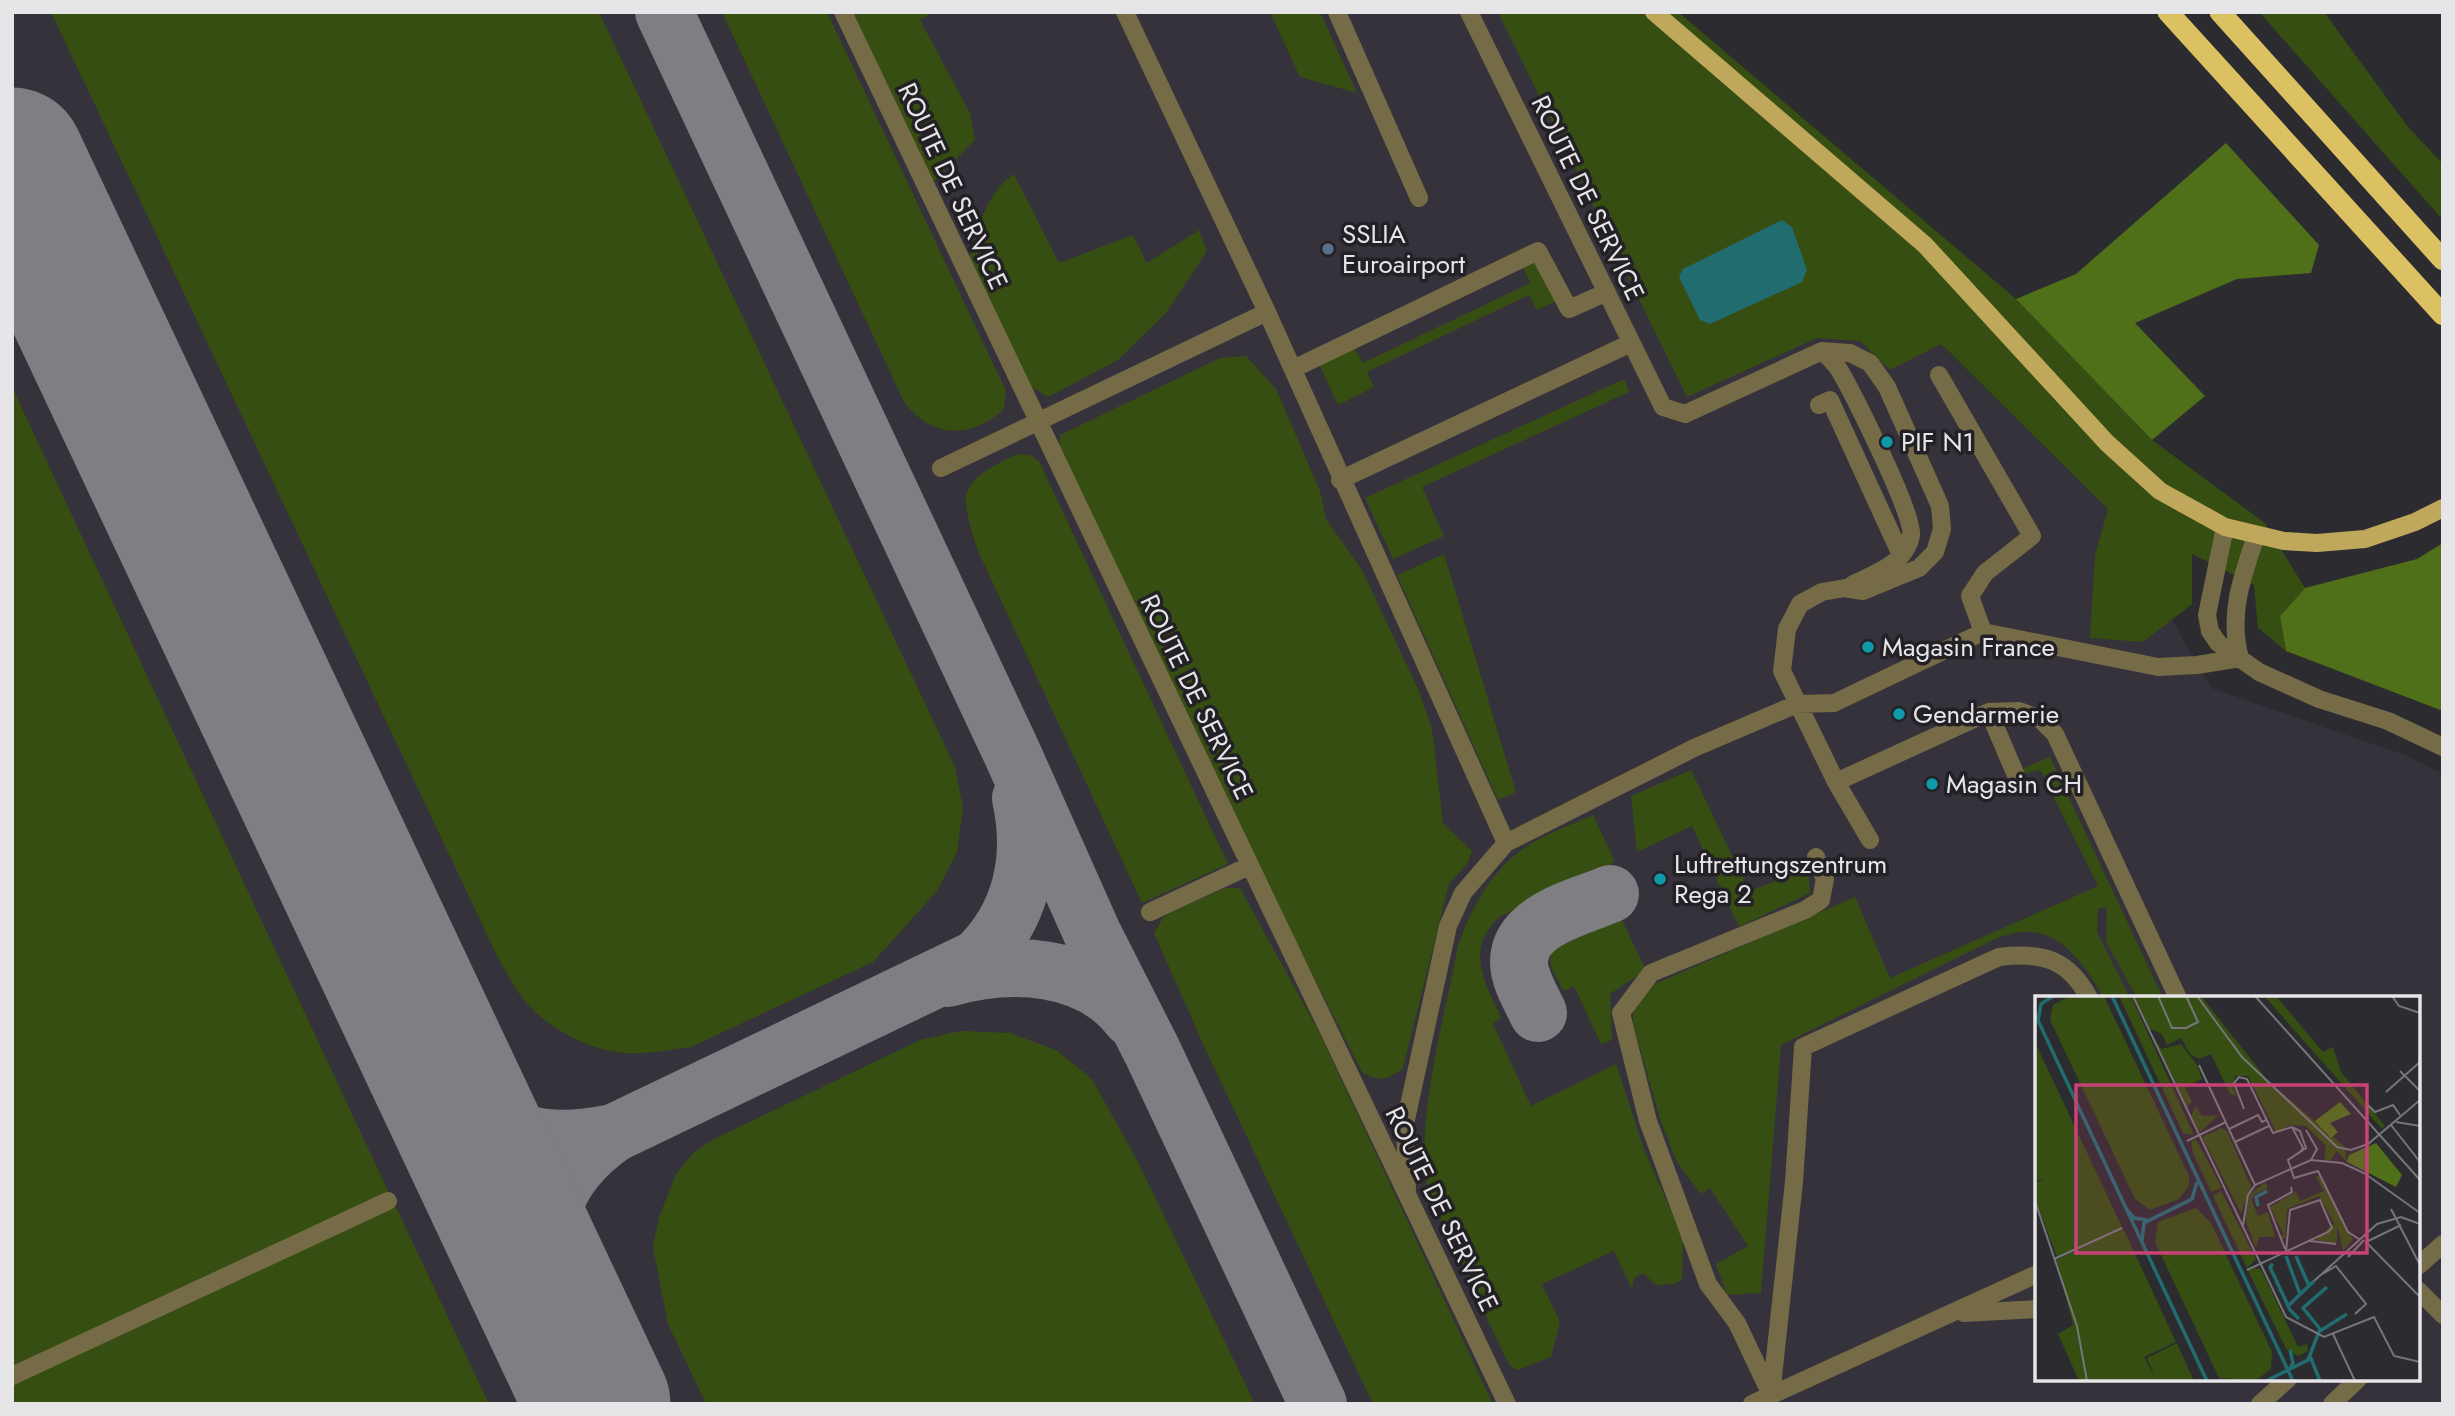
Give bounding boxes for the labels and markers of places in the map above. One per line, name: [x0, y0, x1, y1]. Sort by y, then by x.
place label: SSLIA Euroairport: [1342, 215, 1466, 283]
marker: SSLIA Euroairport: [1320, 241, 1336, 257]
place label: PIF N1: [1901, 423, 1974, 461]
marker: PIF N1: [1879, 434, 1895, 450]
place label: Magasin France: [1882, 628, 2055, 666]
marker: Magasin France: [1860, 639, 1876, 655]
place label: Gendarmerie: [1913, 695, 2059, 733]
marker: Gendarmerie: [1891, 706, 1907, 722]
place label: Magasin CH: [1946, 765, 2082, 803]
marker: Magasin CH: [1924, 776, 1940, 792]
place label: Luftrettungszentrum Rega 2: [1674, 845, 1887, 913]
marker: Luftrettungszentrum Rega 2: [1652, 871, 1668, 887]

